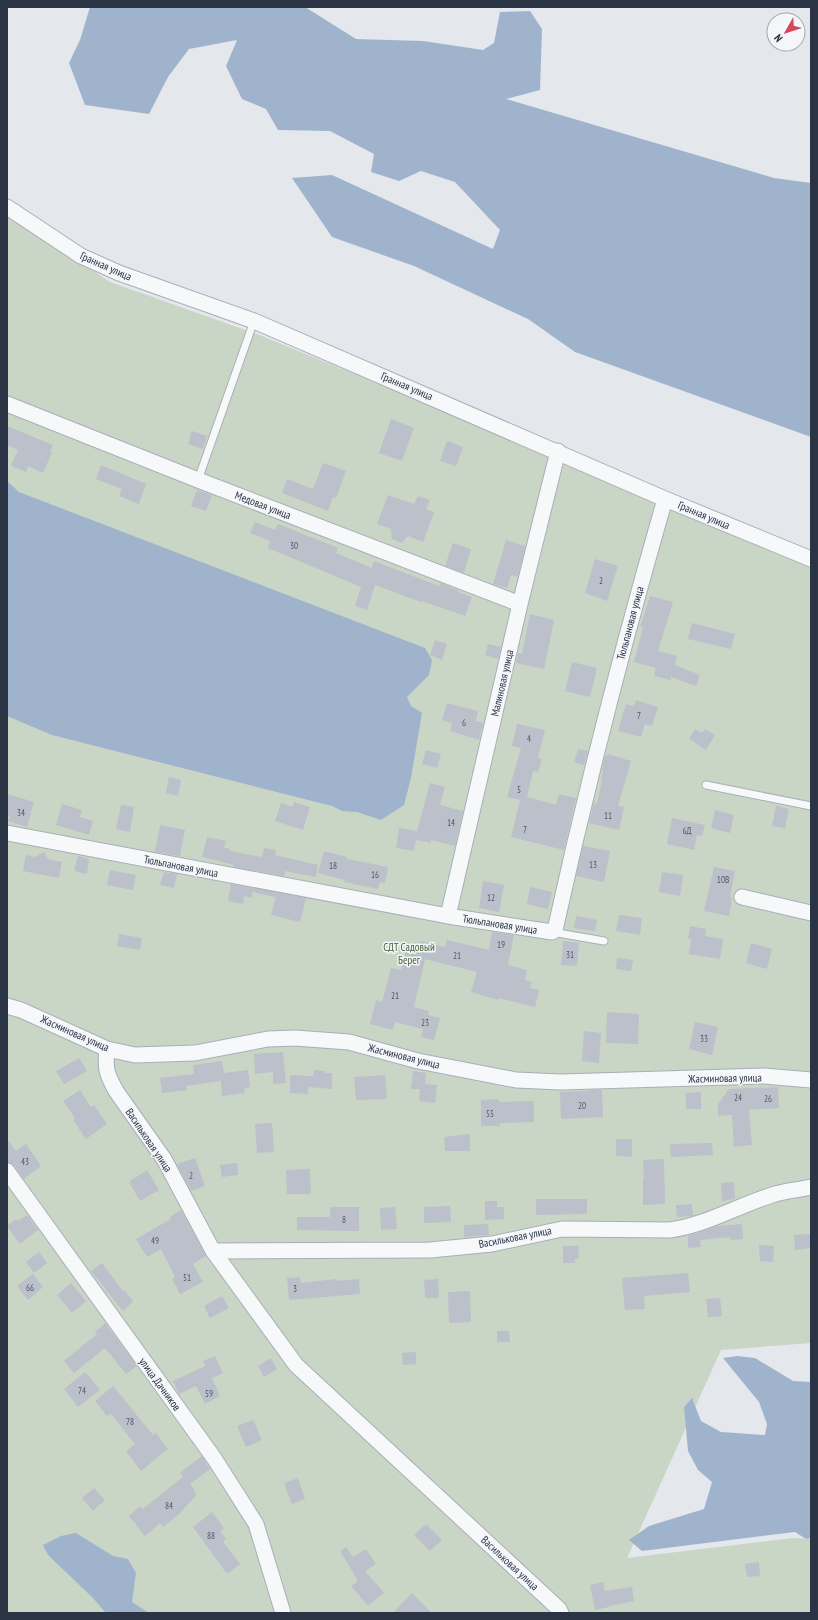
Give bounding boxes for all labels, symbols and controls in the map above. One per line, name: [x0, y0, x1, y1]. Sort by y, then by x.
north arrow: [766, 12, 806, 52]
text: N: [771, 32, 786, 45]
street label: Гранная улица: [78, 248, 134, 284]
street label: Гранная улица: [379, 369, 435, 403]
street label: Медовая улица: [233, 488, 293, 522]
street label: Гранная улица: [676, 498, 732, 532]
house number: 30: [290, 540, 298, 551]
house number: 2: [599, 575, 603, 586]
street label: Тюльпановая улица: [613, 585, 647, 661]
street label: Малиновая улица: [488, 648, 516, 718]
house number: 7: [637, 710, 641, 721]
house number: 6: [462, 717, 466, 728]
house number: 4: [527, 733, 531, 744]
house number: 5: [517, 784, 521, 795]
house number: 34: [17, 807, 25, 818]
house number: 11: [604, 810, 612, 821]
house number: 14: [447, 817, 455, 828]
house number: 7: [523, 824, 527, 835]
house number: 6Д: [683, 825, 692, 836]
street label: Тюльпановая улица: [143, 852, 219, 880]
house number: 13: [589, 859, 597, 870]
house number: 18: [329, 860, 337, 871]
house number: 16: [371, 869, 379, 880]
house number: 10В: [717, 874, 729, 885]
house number: 12: [487, 892, 495, 903]
street label: Тюльпановая улица: [462, 911, 538, 937]
house number: 19: [497, 939, 505, 950]
park label: СДТ Садовый Берег: [383, 940, 435, 967]
house number: 31: [566, 949, 574, 960]
house number: 21: [453, 950, 461, 961]
house number: 21: [391, 990, 399, 1001]
street label: Жасминовая улица: [38, 1011, 111, 1054]
house number: 23: [421, 1017, 429, 1028]
house number: 33: [700, 1033, 708, 1044]
street label: Жасминовая улица: [366, 1040, 441, 1072]
street label: Жасминовая улица: [687, 1070, 762, 1086]
house number: 24: [734, 1092, 742, 1103]
house number: 26: [764, 1093, 772, 1104]
house number: 20: [578, 1100, 586, 1111]
street label: Васильковая улица: [123, 1105, 175, 1175]
house number: 55: [486, 1108, 494, 1119]
house number: 43: [21, 1156, 29, 1167]
house number: 2: [189, 1170, 193, 1181]
house number: 8: [342, 1214, 346, 1225]
street label: Васильковая улица: [477, 1223, 553, 1251]
house number: 49: [151, 1235, 159, 1246]
house number: 51: [183, 1272, 191, 1283]
house number: 66: [26, 1282, 34, 1293]
house number: 3: [293, 1283, 297, 1294]
street label: улица Дачников: [136, 1355, 184, 1414]
house number: 74: [78, 1385, 86, 1396]
house number: 59: [205, 1388, 213, 1399]
house number: 78: [126, 1416, 134, 1427]
house number: 84: [165, 1500, 173, 1511]
house number: 88: [207, 1530, 215, 1541]
street label: Васильковая улица: [478, 1533, 542, 1593]

